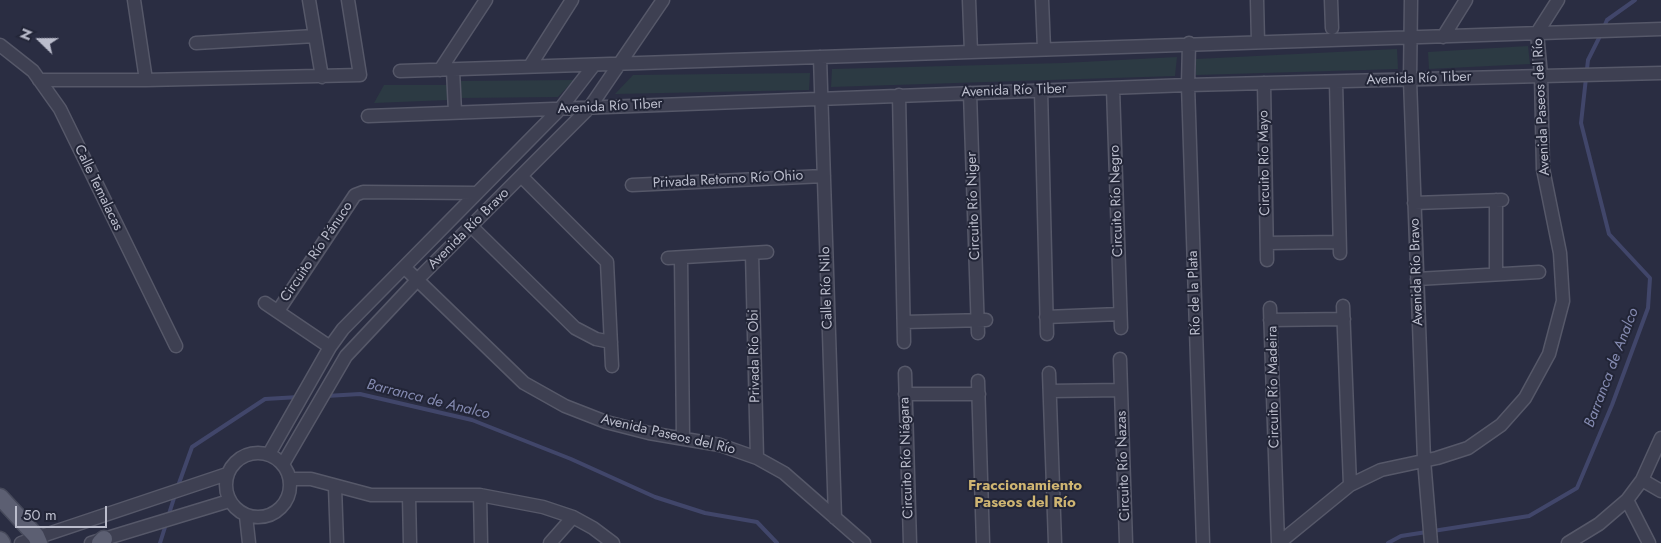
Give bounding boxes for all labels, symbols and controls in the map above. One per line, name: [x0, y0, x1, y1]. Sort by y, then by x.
north arrow: [15, 15, 65, 65]
text: N: [15, 25, 37, 43]
street label: Avenida Paseos del Río: [1530, 38, 1554, 176]
street label: Avenida Río Tiber: [1366, 69, 1472, 89]
street label: Avenida Río Tiber: [961, 81, 1067, 101]
street label: Avenida Río Tiber: [557, 96, 663, 118]
street label: Circuito Río Mayo: [1256, 110, 1274, 216]
street label: Calle Temalacas: [70, 142, 126, 234]
street label: Circuito Río Negro: [1107, 145, 1127, 257]
street label: Circuito Río Niger: [964, 151, 984, 261]
street label: Privada Retorno Río Ohio: [652, 168, 804, 192]
street label: Avenida Río Bravo: [425, 185, 513, 273]
street label: Circuito Río Pánuco: [277, 199, 357, 305]
street label: Avenida Río Bravo: [1407, 218, 1427, 326]
street label: Calle Río Nilo: [817, 246, 837, 330]
street label: Río de la Plata: [1185, 250, 1205, 336]
water label: Barranca de Analco: [1581, 306, 1643, 430]
street label: Privada Río Obi: [746, 309, 764, 403]
street label: Circuito Río Madeira: [1265, 326, 1283, 448]
water label: Barranca de Analco: [365, 376, 491, 424]
street label: Circuito Río Niágara: [896, 397, 918, 519]
street label: Avenida Paseos del Río: [599, 411, 737, 459]
street label: Circuito Río Nazas: [1114, 411, 1134, 521]
district label: Fraccionamiento Paseos del Río: [968, 477, 1082, 512]
scale bar: [18, 496, 110, 528]
text: 50 m: [23, 504, 57, 526]

